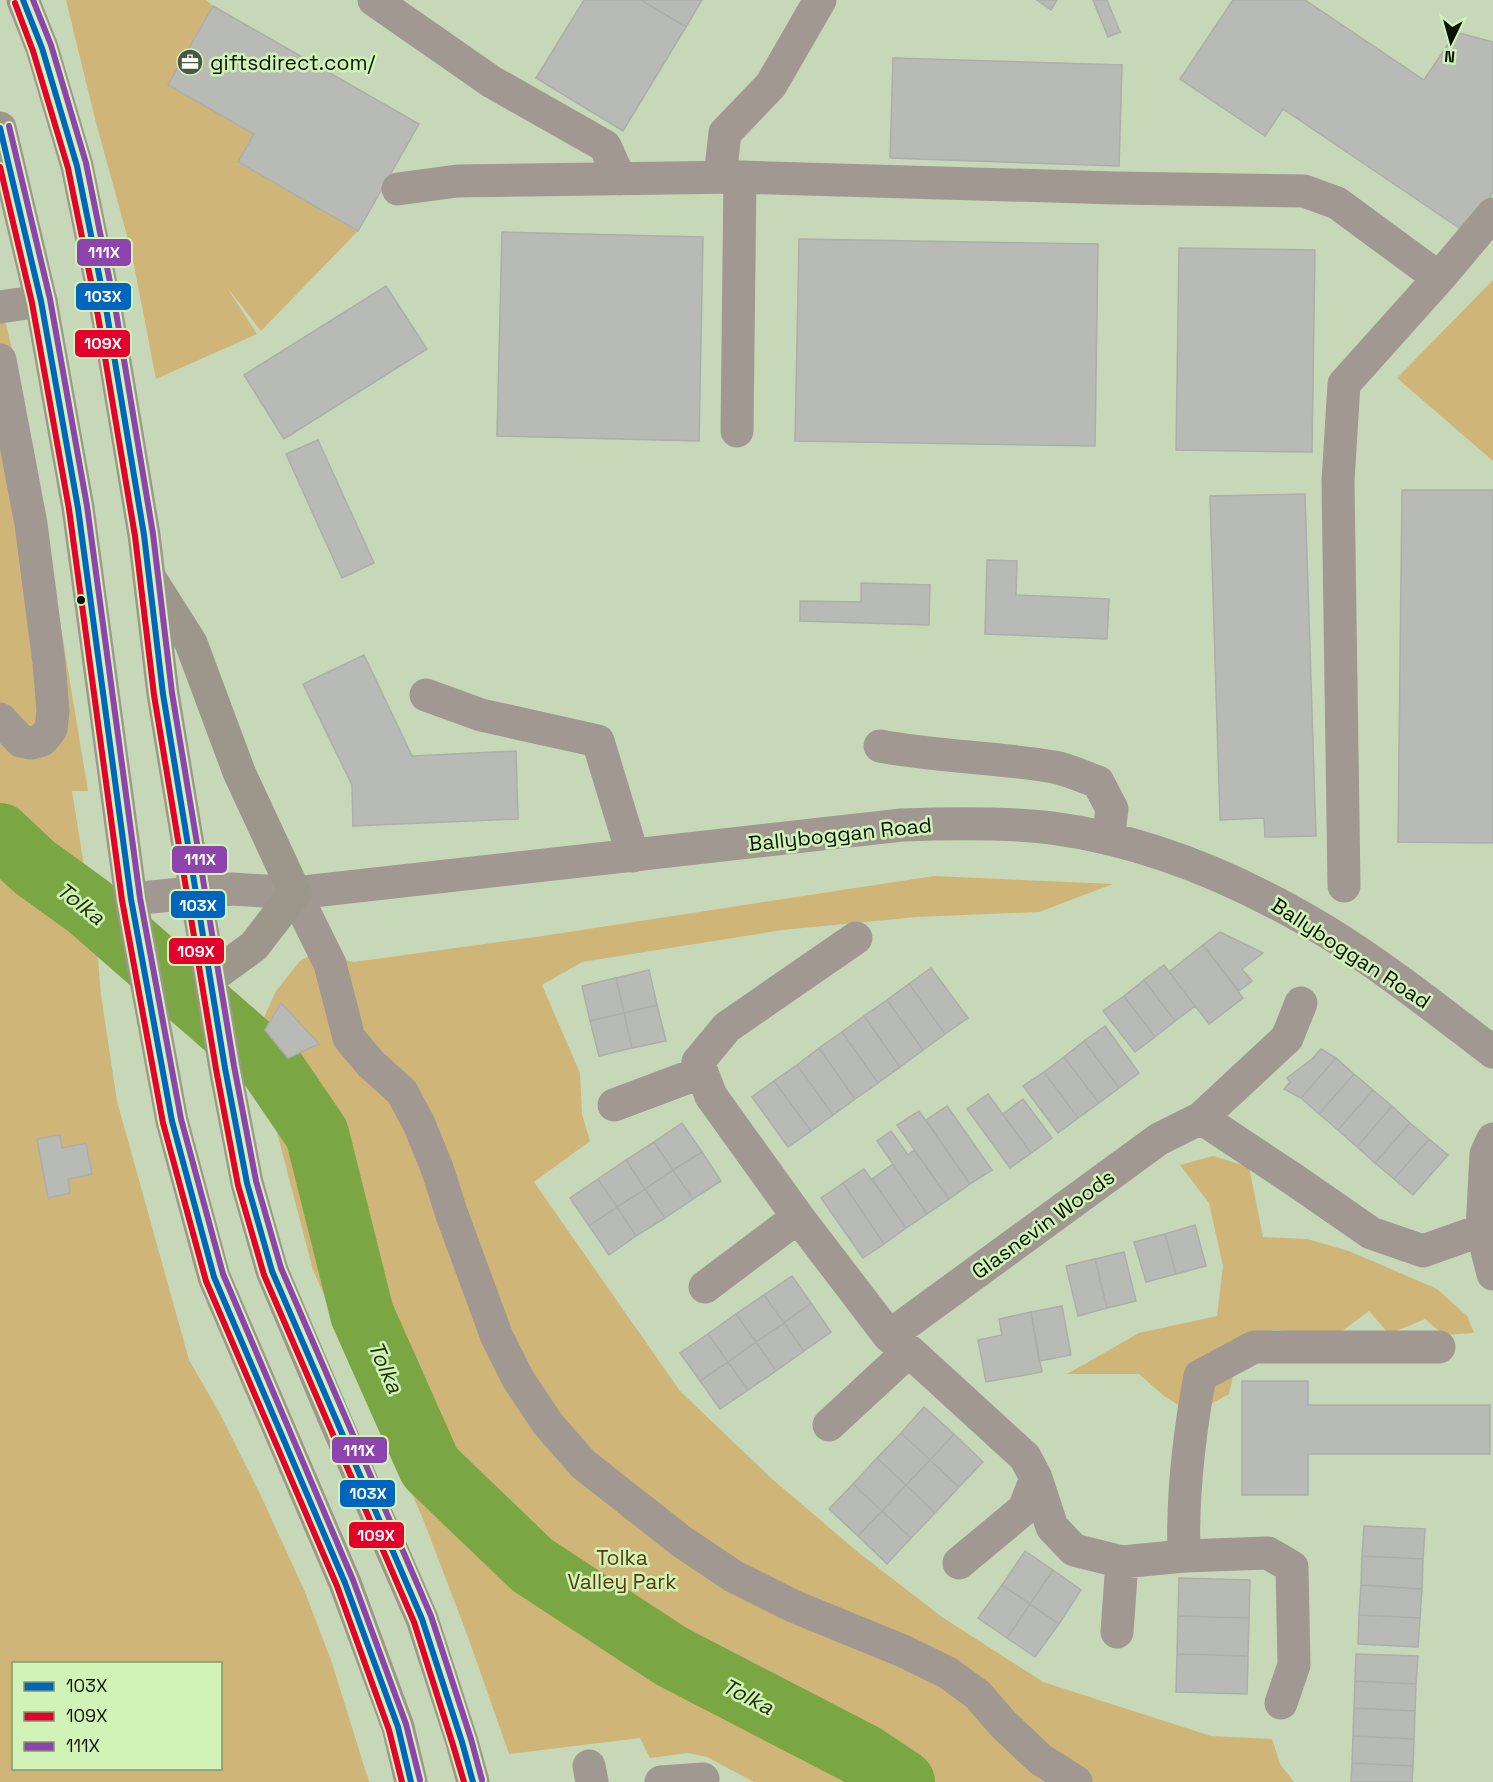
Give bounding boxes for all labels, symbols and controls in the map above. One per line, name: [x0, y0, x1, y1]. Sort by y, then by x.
north arrow: [1421, 12, 1481, 72]
text: N: [1443, 46, 1456, 67]
office icon: giftsdirect.com/: [175, 47, 205, 77]
place label: giftsdirect.com/: [210, 49, 375, 76]
line badge: 111X: [76, 238, 132, 267]
text: 111X: [88, 242, 120, 263]
line badge: 103X: [75, 282, 132, 311]
text: 103X: [84, 286, 122, 307]
line badge: 109X: [74, 329, 131, 358]
text: 109X: [84, 333, 122, 354]
unlabelled marker: [75, 594, 87, 606]
street label: Ballyboggan Road: [747, 811, 933, 857]
line badge: 111X: [171, 845, 228, 874]
text: 111X: [184, 849, 216, 870]
water label: Tolka: [51, 875, 111, 931]
line badge: 103X: [170, 890, 226, 919]
street label: Ballyboggan Road: [1266, 891, 1436, 1015]
text: 103X: [179, 895, 217, 916]
line badge: 109X: [168, 937, 225, 965]
text: 109X: [177, 941, 215, 962]
street label: Glasnevin Woods: [966, 1163, 1120, 1285]
water label: Tolka: [362, 1337, 410, 1398]
line badge: 111X: [331, 1436, 388, 1464]
text: 111X: [343, 1440, 375, 1461]
line badge: 103X: [339, 1479, 396, 1508]
text: 103X: [349, 1483, 387, 1504]
line badge: 109X: [348, 1521, 405, 1549]
text: 109X: [357, 1525, 395, 1546]
park label: Tolka Valley Park: [568, 1544, 676, 1595]
legend: [12, 1662, 222, 1770]
water label: Tolka: [718, 1671, 779, 1721]
text: 103X: [66, 1674, 107, 1697]
text: 109X: [66, 1704, 108, 1727]
text: 111X: [66, 1734, 100, 1757]

